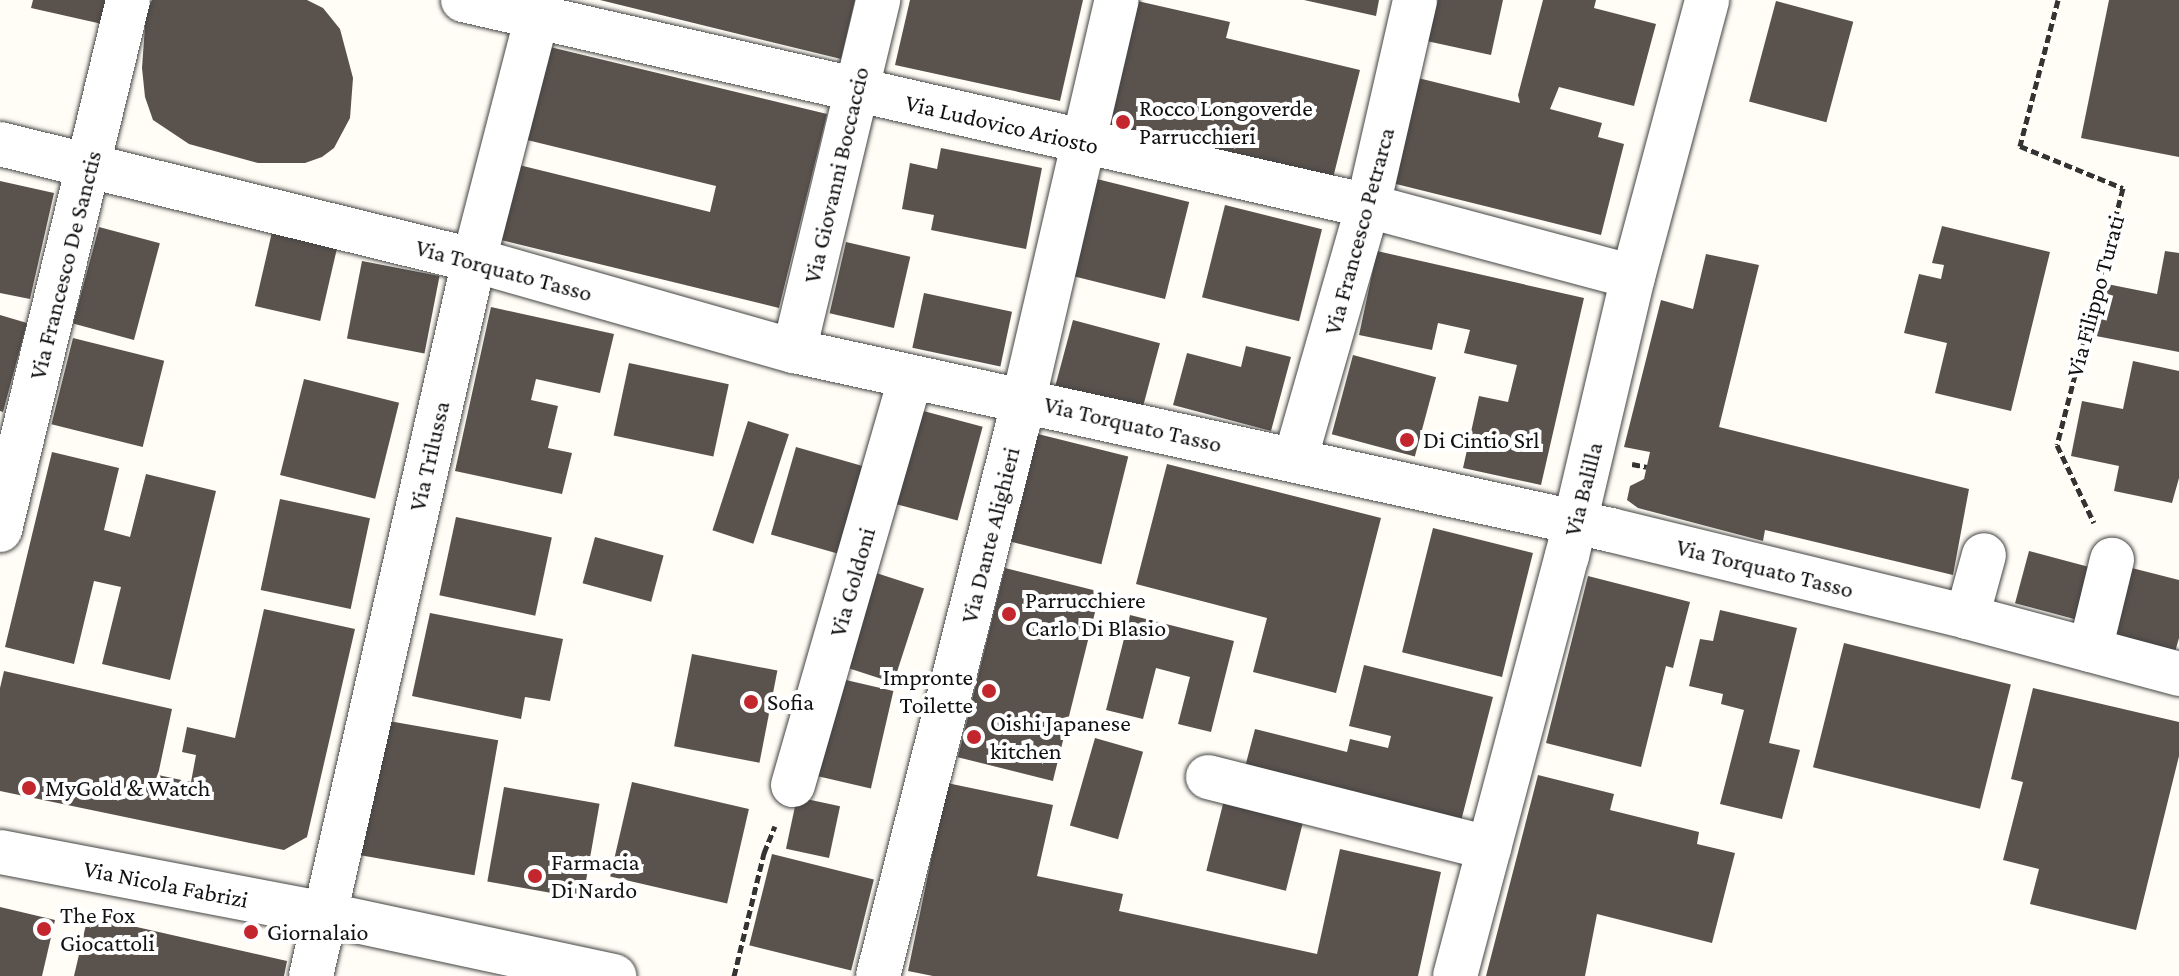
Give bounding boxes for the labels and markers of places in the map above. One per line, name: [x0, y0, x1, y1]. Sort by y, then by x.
place label: Rocco Longoverde Parrucchieri: [1139, 94, 1313, 150]
marker: Rocco Longoverde Parrucchieri: [1114, 113, 1132, 131]
place label: Di Cintio Srl: [1423, 426, 1540, 454]
marker: Di Cintio Srl: [1398, 431, 1416, 449]
place label: Parrucchiere Carlo Di Blasio: [1025, 586, 1166, 642]
marker: Parrucchiere Carlo Di Blasio: [1000, 605, 1018, 623]
place label: Impronte Toilette: [883, 663, 973, 719]
marker: Impronte Toilette: [980, 682, 998, 700]
place label: Sofia: [767, 688, 814, 716]
marker: Sofia: [742, 693, 760, 711]
place label: Oishi Japanese kitchen: [990, 709, 1131, 765]
marker: Oishi Japanese kitchen: [965, 728, 983, 746]
place label: MyGold & Watch: [45, 774, 210, 802]
marker: MyGold & Watch: [20, 779, 38, 797]
place label: Farmacia Di Nardo: [551, 848, 640, 904]
marker: Farmacia Di Nardo: [526, 867, 544, 885]
place label: The Fox Giocattoli: [60, 901, 155, 957]
place label: Giornalaio: [267, 918, 369, 946]
marker: The Fox Giocattoli: [35, 920, 53, 938]
marker: Giornalaio: [242, 923, 260, 941]

